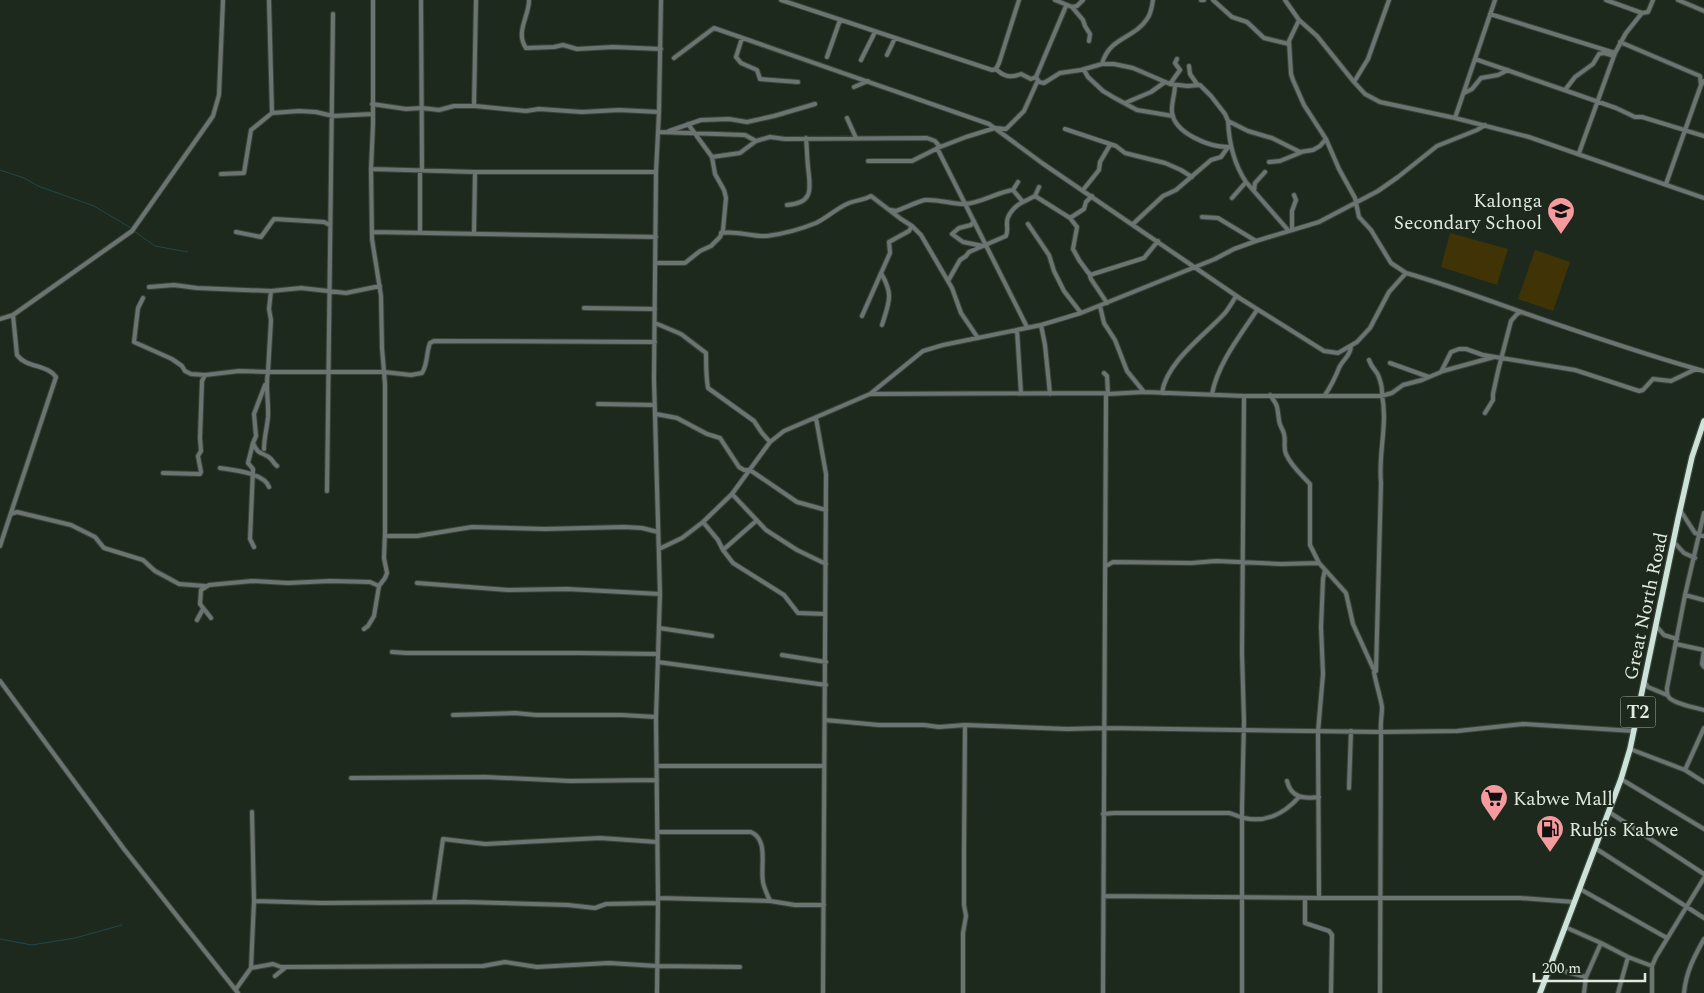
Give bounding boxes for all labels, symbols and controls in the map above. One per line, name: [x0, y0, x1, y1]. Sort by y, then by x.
place label: Kalonga Secondary School: [1394, 187, 1543, 238]
school or university icon: Kalonga Secondary School: [1546, 196, 1576, 235]
street label: Great North Road: [1617, 530, 1676, 683]
road number: T2: [1620, 696, 1656, 728]
supermarket icon: Kabwe Mall: [1479, 783, 1509, 822]
place label: Kabwe Mall: [1513, 785, 1613, 814]
fuel station icon: Rubis Kabwe: [1535, 814, 1565, 853]
place label: Rubis Kabwe: [1569, 816, 1678, 845]
scale bar: [1534, 950, 1645, 982]
text: 200 m: [1542, 957, 1581, 980]

